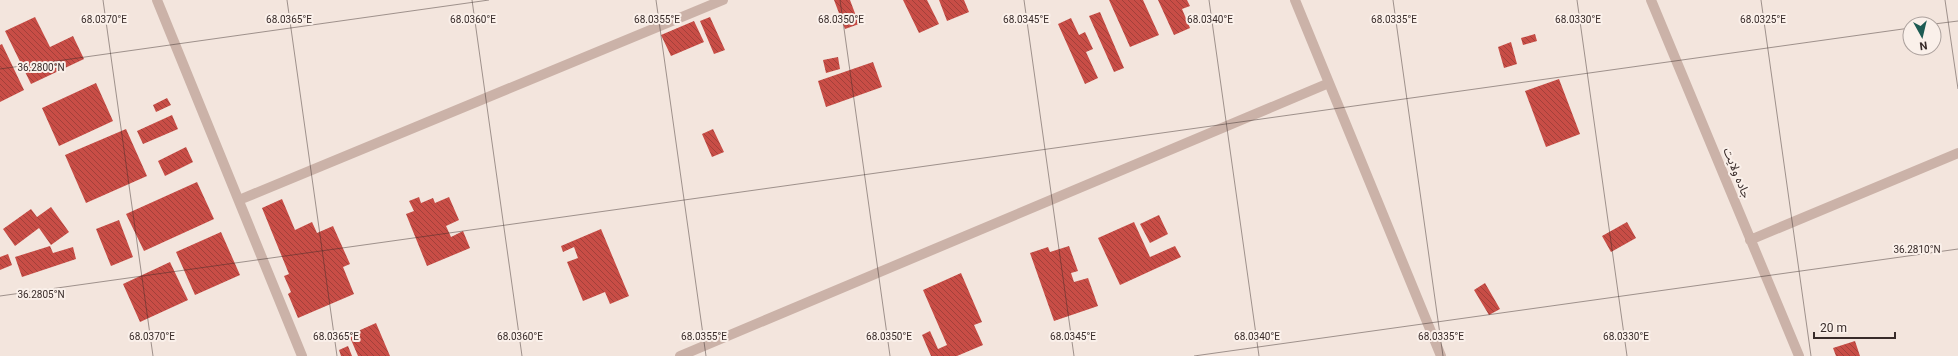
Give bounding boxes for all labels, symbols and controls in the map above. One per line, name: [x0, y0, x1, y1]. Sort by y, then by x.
text: 68.0370°E: [81, 14, 127, 25]
text: 68.0365°E: [266, 14, 312, 25]
text: 68.0360°E: [450, 14, 496, 25]
text: 68.0355°E: [634, 14, 680, 25]
text: 68.0350°E: [818, 14, 864, 25]
text: 68.0345°E: [1003, 14, 1049, 25]
text: 68.0340°E: [1187, 14, 1233, 25]
text: 68.0335°E: [1371, 14, 1417, 25]
text: 68.0330°E: [1555, 14, 1601, 25]
text: 68.0325°E: [1740, 14, 1786, 25]
north arrow: [1902, 16, 1942, 56]
text: N: [1918, 38, 1928, 52]
text: 36.2800°N: [17, 62, 65, 73]
street label: جاده ولایت: [1720, 146, 1753, 200]
text: 36.2810°N: [1893, 244, 1941, 255]
text: 36.2805°N: [17, 289, 65, 300]
scale bar: [1814, 314, 1895, 340]
text: 20 m: [1820, 321, 1847, 335]
text: 68.0370°E: [129, 331, 175, 342]
text: 68.0365°E: [313, 331, 359, 342]
text: 68.0360°E: [497, 331, 543, 342]
text: 68.0355°E: [681, 331, 727, 342]
text: 68.0350°E: [866, 331, 912, 342]
text: 68.0345°E: [1050, 331, 1096, 342]
text: 68.0340°E: [1234, 331, 1280, 342]
text: 68.0335°E: [1418, 331, 1464, 342]
text: 68.0330°E: [1603, 331, 1649, 342]

